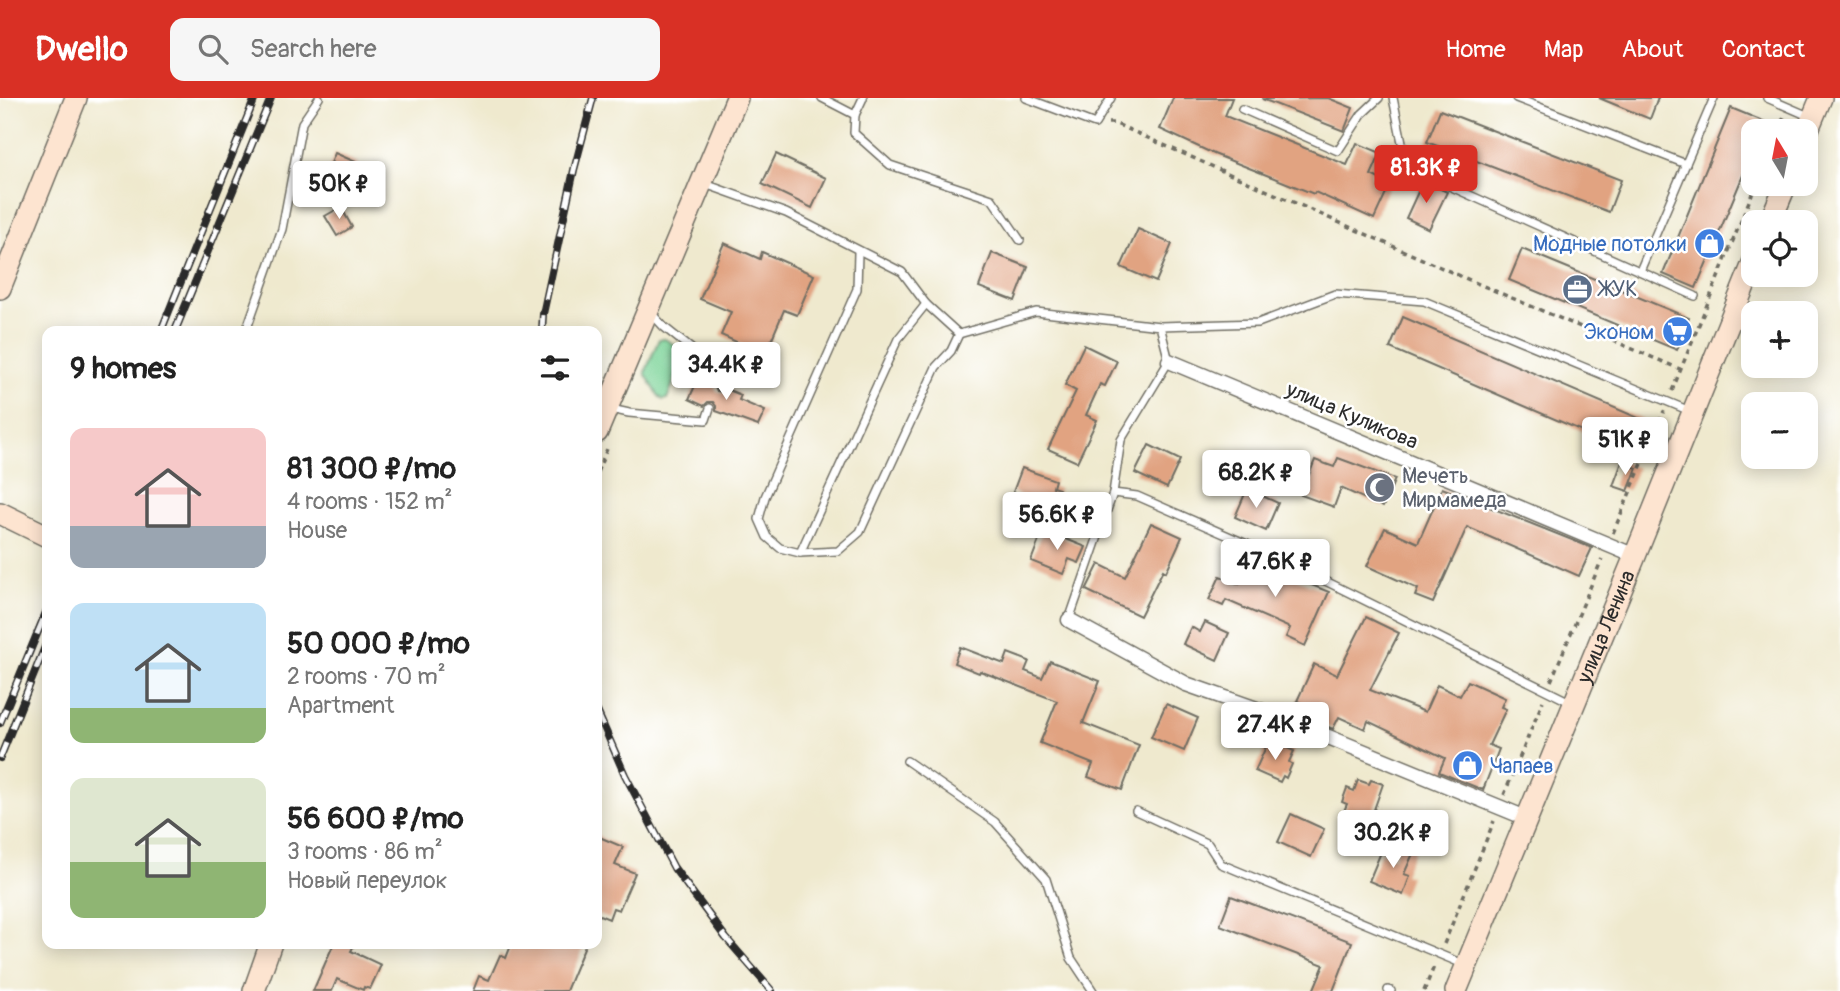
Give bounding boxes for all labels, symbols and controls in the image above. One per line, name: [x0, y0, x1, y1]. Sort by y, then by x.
search box: [170, 18, 660, 81]
text: Dwello: [35, 29, 128, 70]
icon: search: [194, 30, 232, 68]
text: Search here: [250, 33, 377, 65]
text: Home: [1445, 35, 1506, 64]
text: Map: [1544, 35, 1584, 64]
text: About: [1622, 35, 1684, 64]
text: Contact: [1722, 35, 1805, 64]
north arrow: [1741, 119, 1818, 196]
map controls: [1741, 119, 1818, 469]
pin: 81.3K ₽: [1361, 146, 1491, 205]
text: 81.3K ₽: [1390, 153, 1462, 182]
pin: 50K ₽: [290, 162, 388, 221]
text: 50K ₽: [309, 169, 369, 198]
button: locate: [1741, 210, 1818, 287]
shop icon: Модные потолки: [1692, 227, 1726, 261]
place label: Модные потолки: [1533, 231, 1686, 258]
office icon: ЖУК: [1560, 272, 1594, 306]
place label: ЖУК: [1597, 276, 1637, 303]
button: +: [1741, 301, 1818, 378]
supermarket icon: Эконом: [1660, 315, 1694, 349]
place label: Эконом: [1584, 319, 1654, 346]
pin: 34.4K ₽: [661, 342, 791, 402]
icon: filters: [536, 349, 574, 387]
text: 9 homes: [70, 350, 176, 387]
text: 34.4K ₽: [687, 350, 765, 379]
street label: улица Куликова: [1281, 376, 1422, 456]
button: −: [1741, 392, 1818, 469]
pin: 51K ₽: [1576, 418, 1674, 477]
text: 51K ₽: [1598, 425, 1652, 454]
text: 81 300 ₽/mo: [287, 450, 456, 487]
pin: 68.2K ₽: [1191, 450, 1321, 510]
icon: home: [126, 456, 210, 540]
text: 68.2K ₽: [1218, 458, 1294, 487]
place label: Мечеть Мирмамеда: [1402, 463, 1507, 514]
mosque icon: Мечеть Мирмамеда: [1362, 471, 1396, 505]
text: 4 rooms · 152 m²: [287, 487, 453, 516]
pin: 56.6K ₽: [992, 492, 1122, 552]
text: 56.6K ₽: [1019, 500, 1095, 529]
text: House: [287, 516, 347, 545]
pin: 47.6K ₽: [1210, 540, 1340, 599]
text: 47.6K ₽: [1237, 547, 1313, 576]
street label: улица Ленина: [1570, 566, 1641, 688]
text: 50 000 ₽/mo: [287, 625, 470, 662]
icon: home: [126, 631, 210, 715]
text: 2 rooms · 70 m²: [287, 662, 446, 691]
text: Apartment: [287, 691, 394, 720]
pin: 27.4K ₽: [1210, 702, 1340, 762]
text: 27.4K ₽: [1237, 710, 1313, 739]
shop icon: Чапаев: [1450, 749, 1484, 783]
place label: Чапаев: [1490, 753, 1554, 780]
text: 56 600 ₽/mo: [287, 800, 464, 837]
icon: home: [126, 806, 210, 890]
pin: 30.2K ₽: [1328, 810, 1458, 870]
text: 30.2K ₽: [1353, 818, 1433, 847]
text: 3 rooms · 86 m²: [287, 837, 443, 866]
text: Новый переулок: [287, 866, 447, 895]

